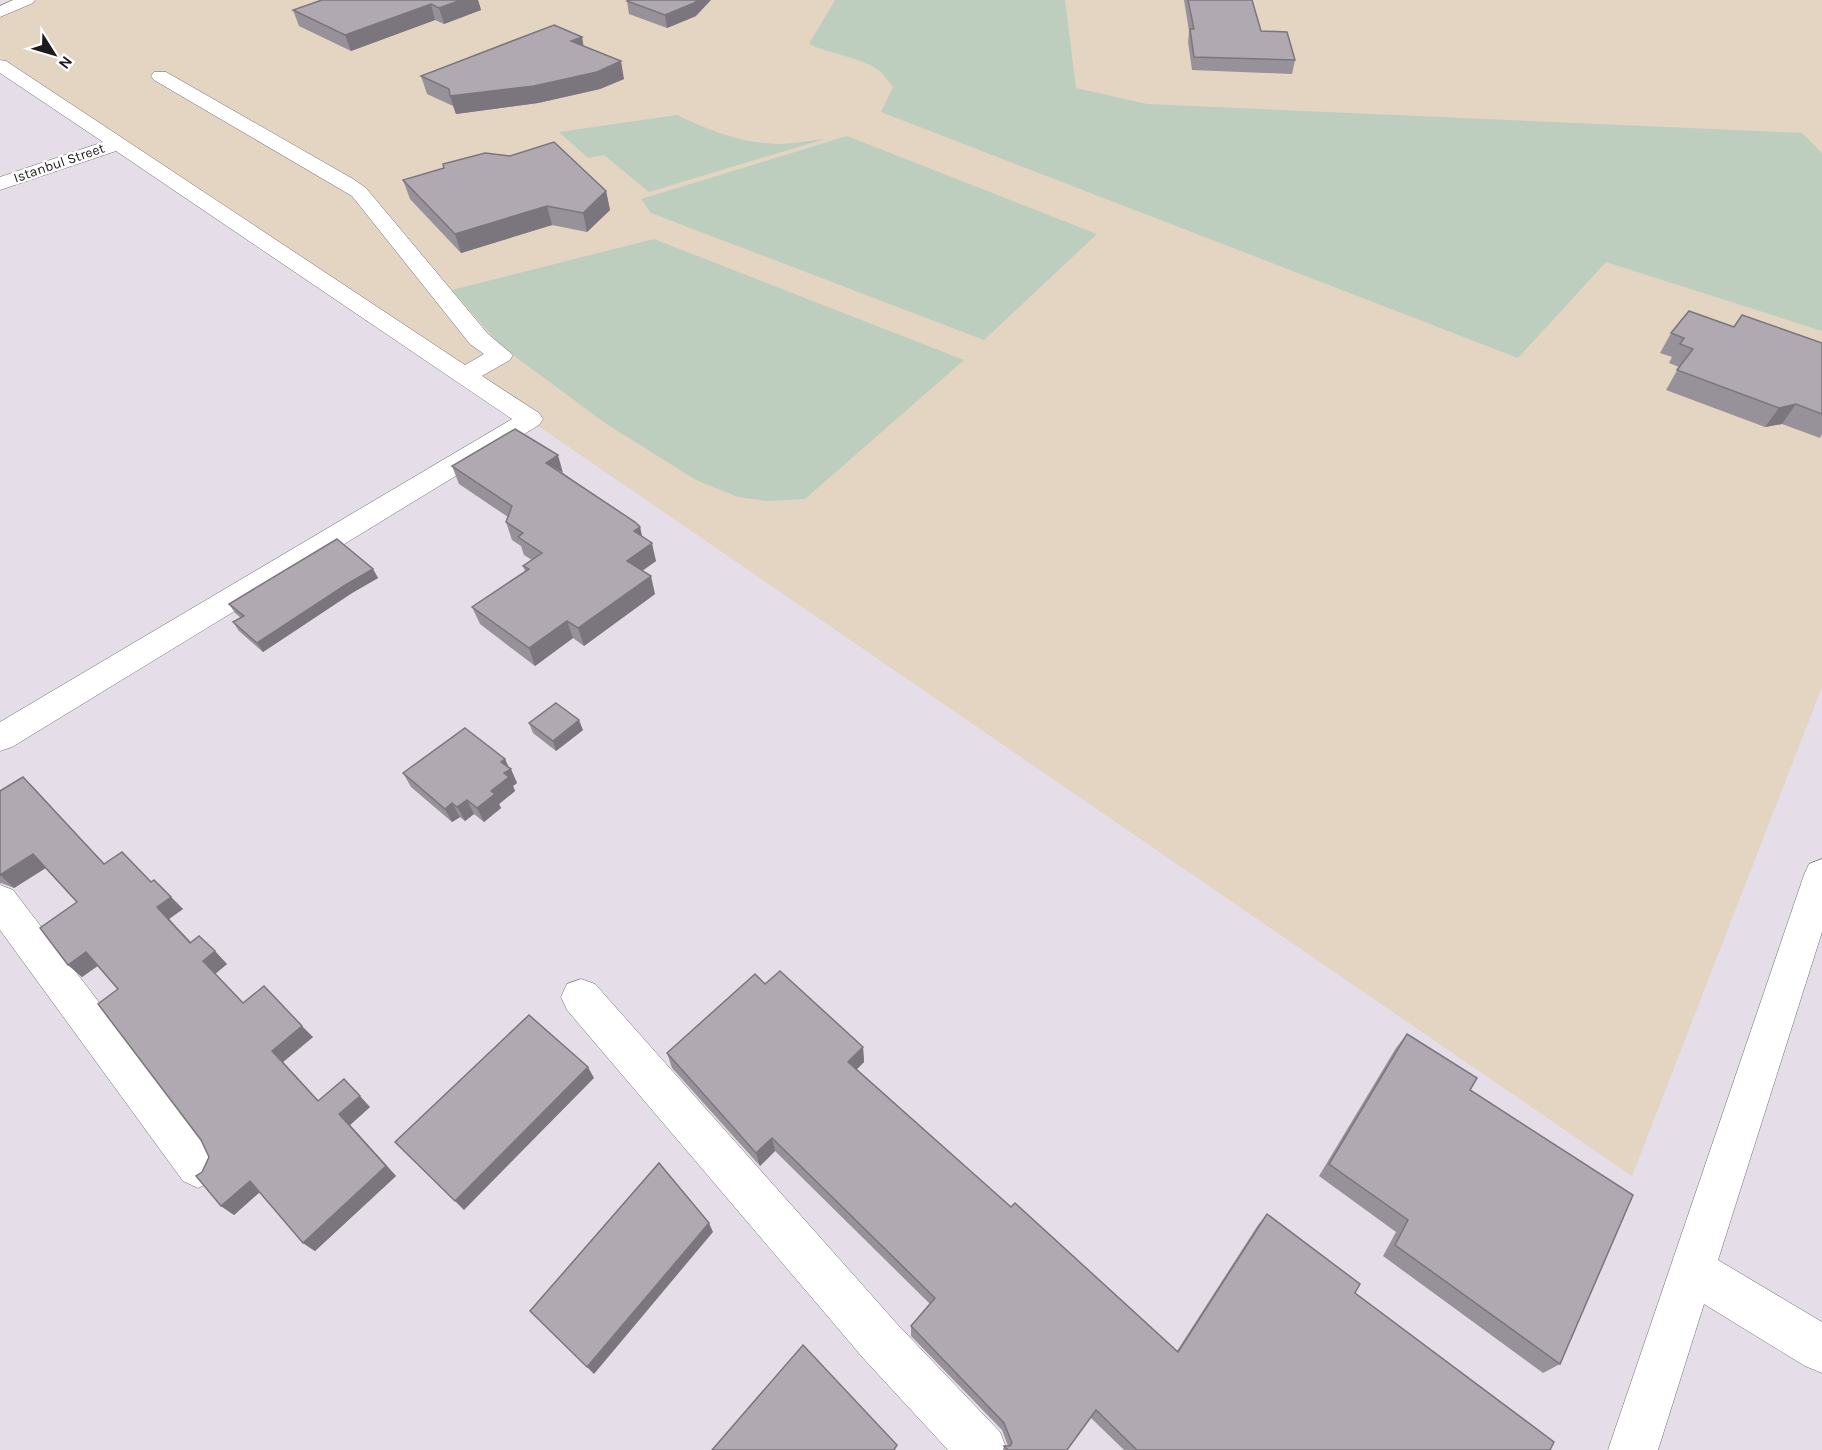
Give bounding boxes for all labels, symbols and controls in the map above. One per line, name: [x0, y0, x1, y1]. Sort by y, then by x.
north arrow: [24, 24, 84, 84]
text: N: [55, 52, 77, 73]
street label: Istanbul Street: [11, 139, 107, 187]

